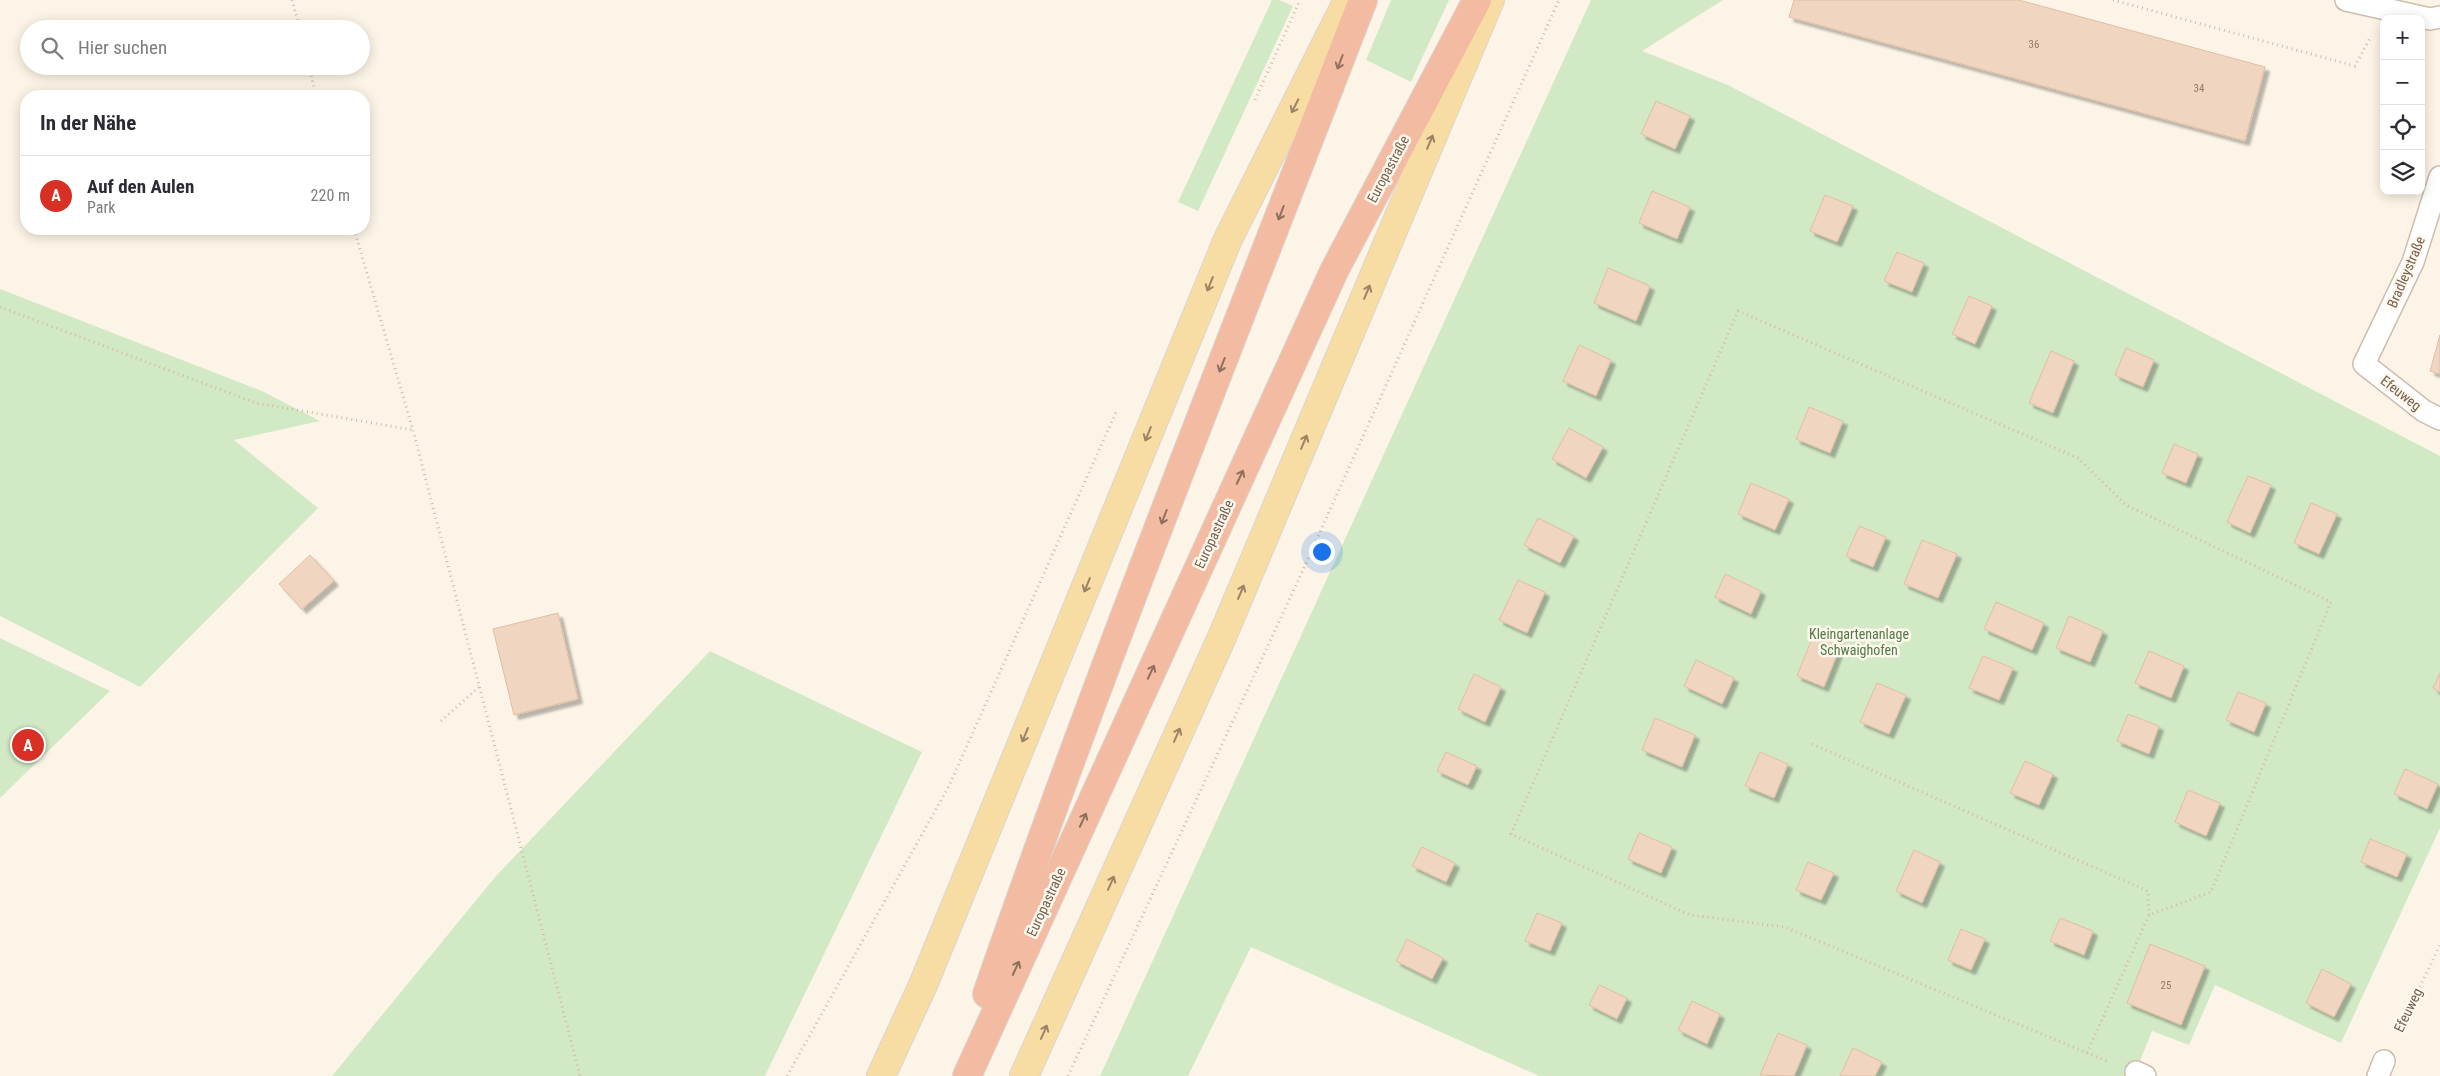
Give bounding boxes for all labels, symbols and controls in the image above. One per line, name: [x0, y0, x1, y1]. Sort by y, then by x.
map controls: [2380, 15, 2425, 195]
button: +: [2380, 15, 2425, 60]
search box: [20, 20, 370, 75]
icon: search: [38, 34, 66, 62]
text: Hier suchen: [78, 36, 167, 59]
house number: 36: [2029, 38, 2039, 51]
one-way arrow: [1334, 54, 1344, 69]
button: −: [2380, 60, 2425, 105]
house number: 34: [2194, 82, 2205, 95]
one-way arrow: [1290, 98, 1299, 113]
button: locate: [2380, 105, 2425, 150]
text: In der Nähe: [40, 111, 136, 135]
street label: Europastraße: [1364, 132, 1413, 205]
one-way arrow: [1426, 135, 1435, 150]
button: layers: [2380, 150, 2425, 195]
text: Auf den Aulen: [87, 175, 194, 198]
text: A: [51, 186, 61, 205]
text: 220 m: [311, 186, 350, 205]
text: Park: [87, 198, 116, 217]
one-way arrow: [1276, 205, 1285, 221]
street label: Bradleystraße: [2384, 234, 2428, 310]
one-way arrow: [1204, 276, 1214, 291]
one-way arrow: [1362, 285, 1372, 300]
one-way arrow: [1217, 357, 1227, 372]
street label: Efeuweg: [2378, 372, 2424, 414]
one-way arrow: [1143, 426, 1153, 441]
one-way arrow: [1299, 435, 1309, 450]
one-way arrow: [1236, 470, 1246, 485]
street label: Europastraße: [1191, 497, 1237, 571]
one-way arrow: [1159, 508, 1168, 524]
your location: [1309, 539, 1335, 565]
one-way arrow: [1081, 577, 1090, 592]
one-way arrow: [1236, 585, 1246, 600]
park label: Kleingartenanlage Schwaighofen: [1809, 626, 1909, 658]
one-way arrow: [1147, 665, 1156, 680]
pin: A: [12, 726, 44, 764]
one-way arrow: [1020, 727, 1029, 742]
one-way arrow: [1173, 728, 1183, 743]
one-way arrow: [1079, 813, 1089, 828]
street label: Europastraße: [1023, 865, 1069, 939]
one-way arrow: [1106, 876, 1116, 891]
one-way arrow: [1012, 961, 1021, 976]
house number: 25: [2161, 979, 2171, 992]
street label: Efeuweg: [2391, 985, 2425, 1035]
one-way arrow: [1039, 1025, 1049, 1040]

